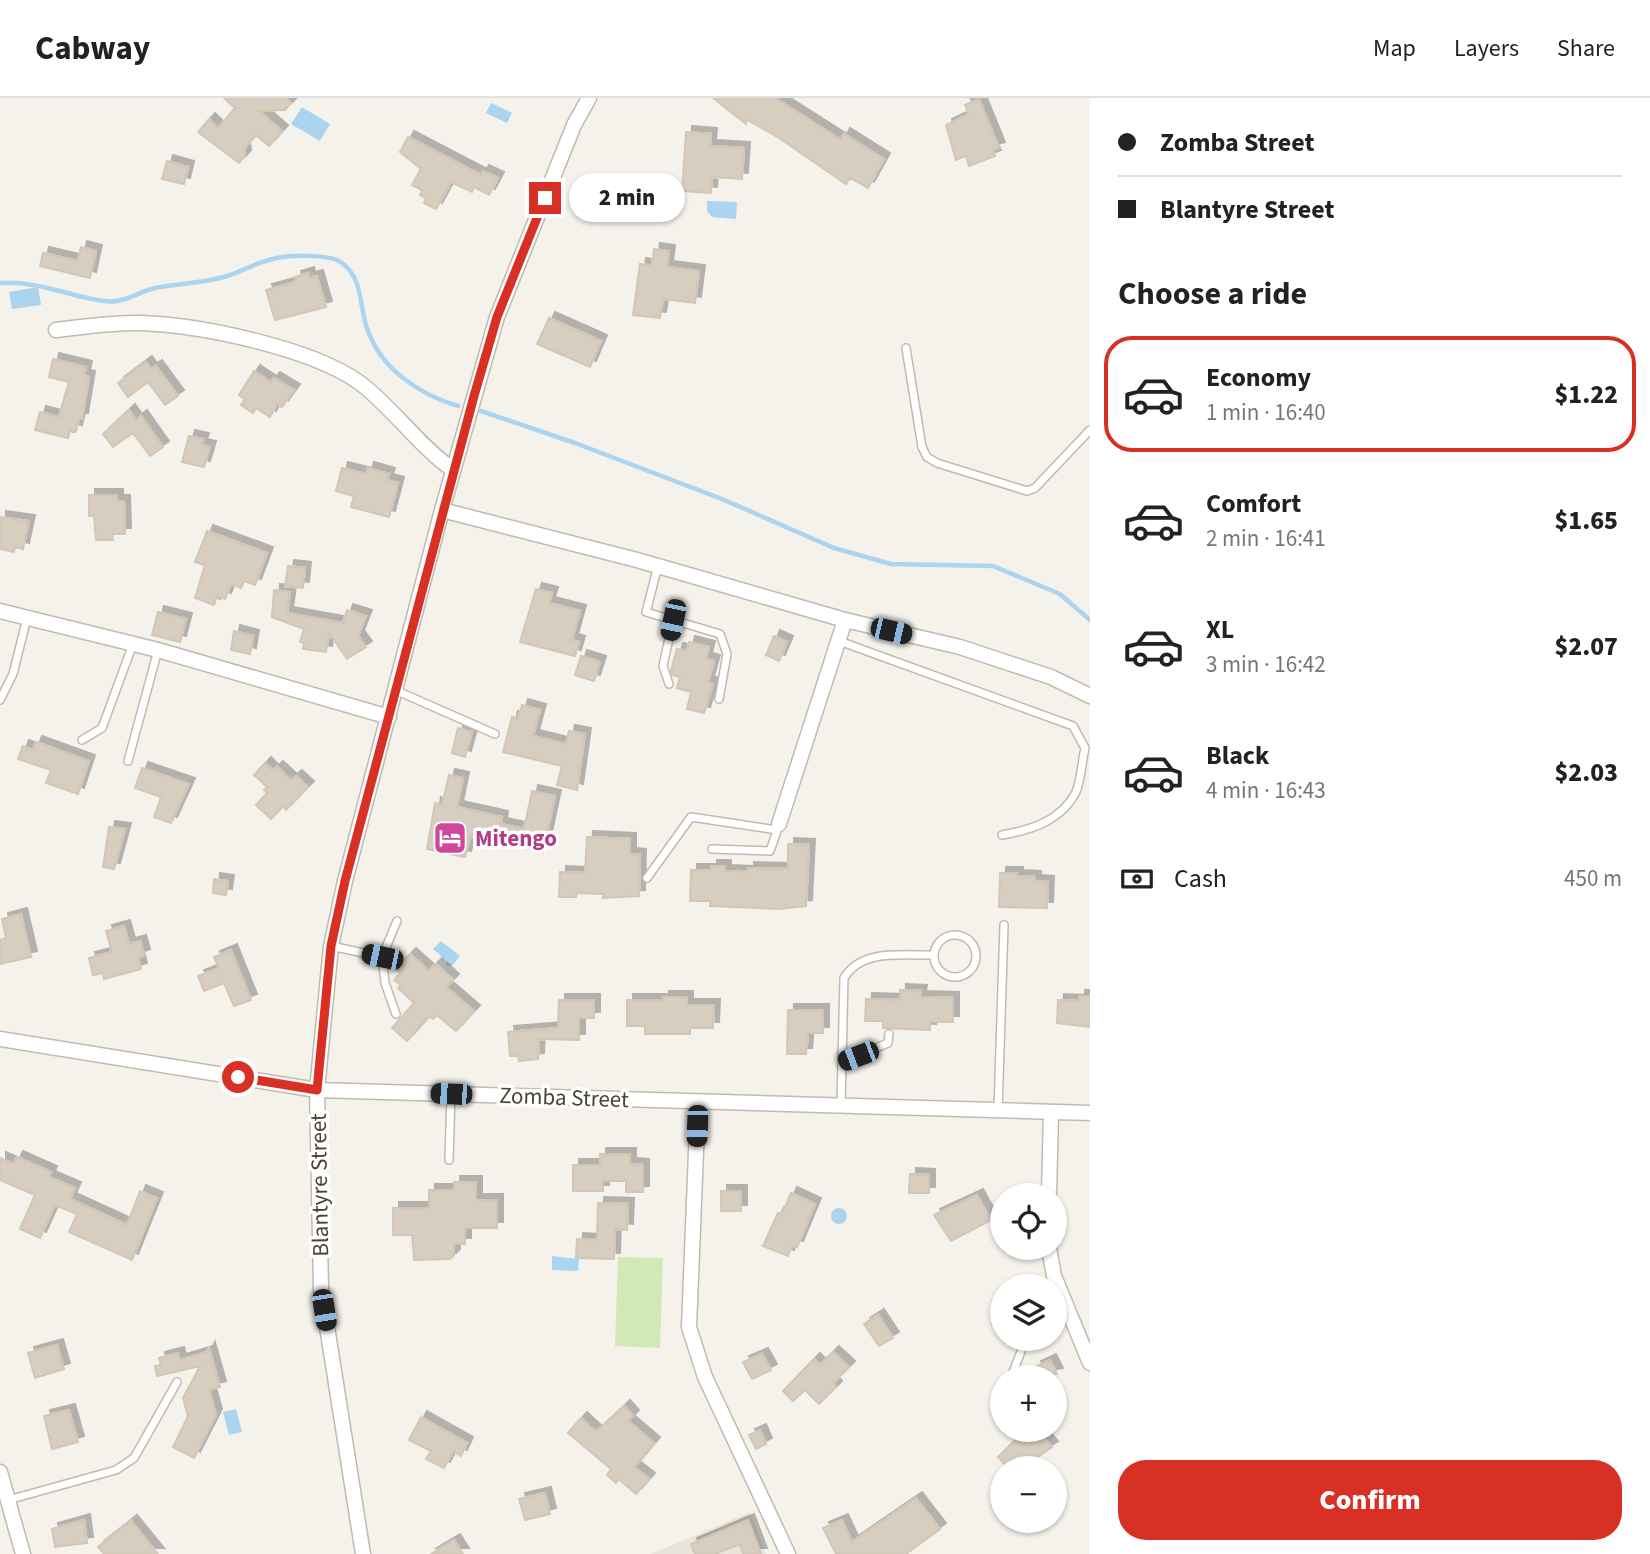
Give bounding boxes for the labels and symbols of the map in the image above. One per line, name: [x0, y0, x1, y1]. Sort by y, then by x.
callout: 2 min: [570, 174, 685, 222]
route end: [529, 182, 561, 214]
car: [659, 597, 688, 643]
car: [869, 616, 914, 646]
hotel icon: Mitengo: [431, 819, 469, 857]
place label: Mitengo: [475, 822, 557, 855]
car: [360, 942, 405, 972]
car: [835, 1039, 882, 1073]
route start: [222, 1061, 254, 1093]
street label: Zomba Street: [499, 1079, 630, 1116]
car: [430, 1083, 473, 1105]
car: [686, 1105, 709, 1147]
street label: Blantyre Street: [302, 1113, 337, 1257]
car: [311, 1288, 338, 1332]

